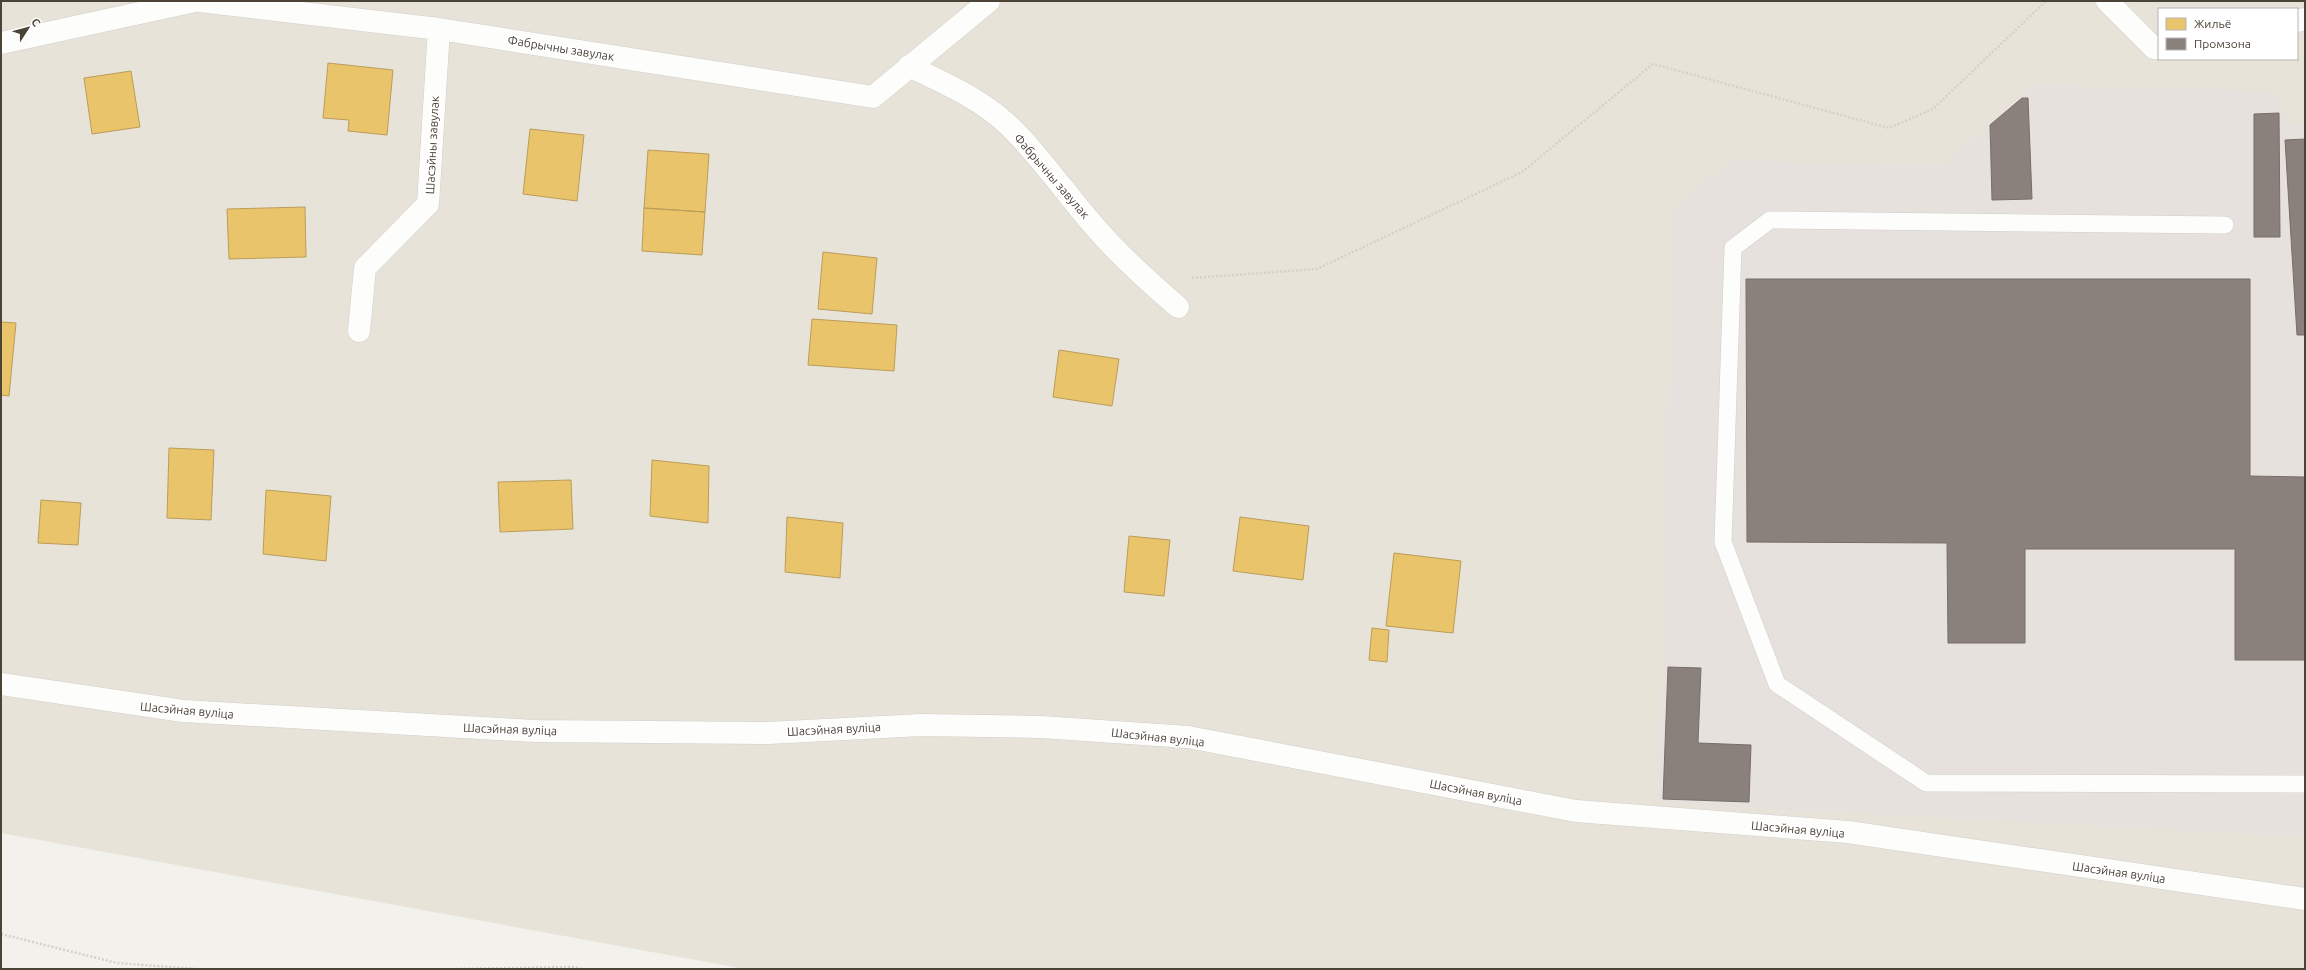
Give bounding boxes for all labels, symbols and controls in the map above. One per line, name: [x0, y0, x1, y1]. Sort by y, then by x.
north arrow: [8, 8, 48, 48]
legend: [2158, 8, 2298, 60]
text: С: [29, 16, 43, 28]
text: Жильё: [2194, 17, 2231, 30]
street label: Фабрычны завулак: [507, 33, 615, 63]
text: Промзона: [2194, 37, 2251, 50]
street label: Шасэйны завулак: [423, 95, 441, 195]
street label: Фабрычны завулак: [1012, 131, 1092, 221]
street label: Шасэйная вуліца: [140, 699, 234, 721]
street label: Шасэйная вуліца: [787, 720, 881, 738]
street label: Шасэйная вуліца: [463, 721, 557, 737]
street label: Шасэйная вуліца: [1111, 726, 1205, 748]
street label: Шасэйная вуліца: [1429, 777, 1523, 807]
street label: Шасэйная вуліца: [1751, 818, 1845, 840]
street label: Шасэйная вуліца: [2072, 859, 2166, 885]

